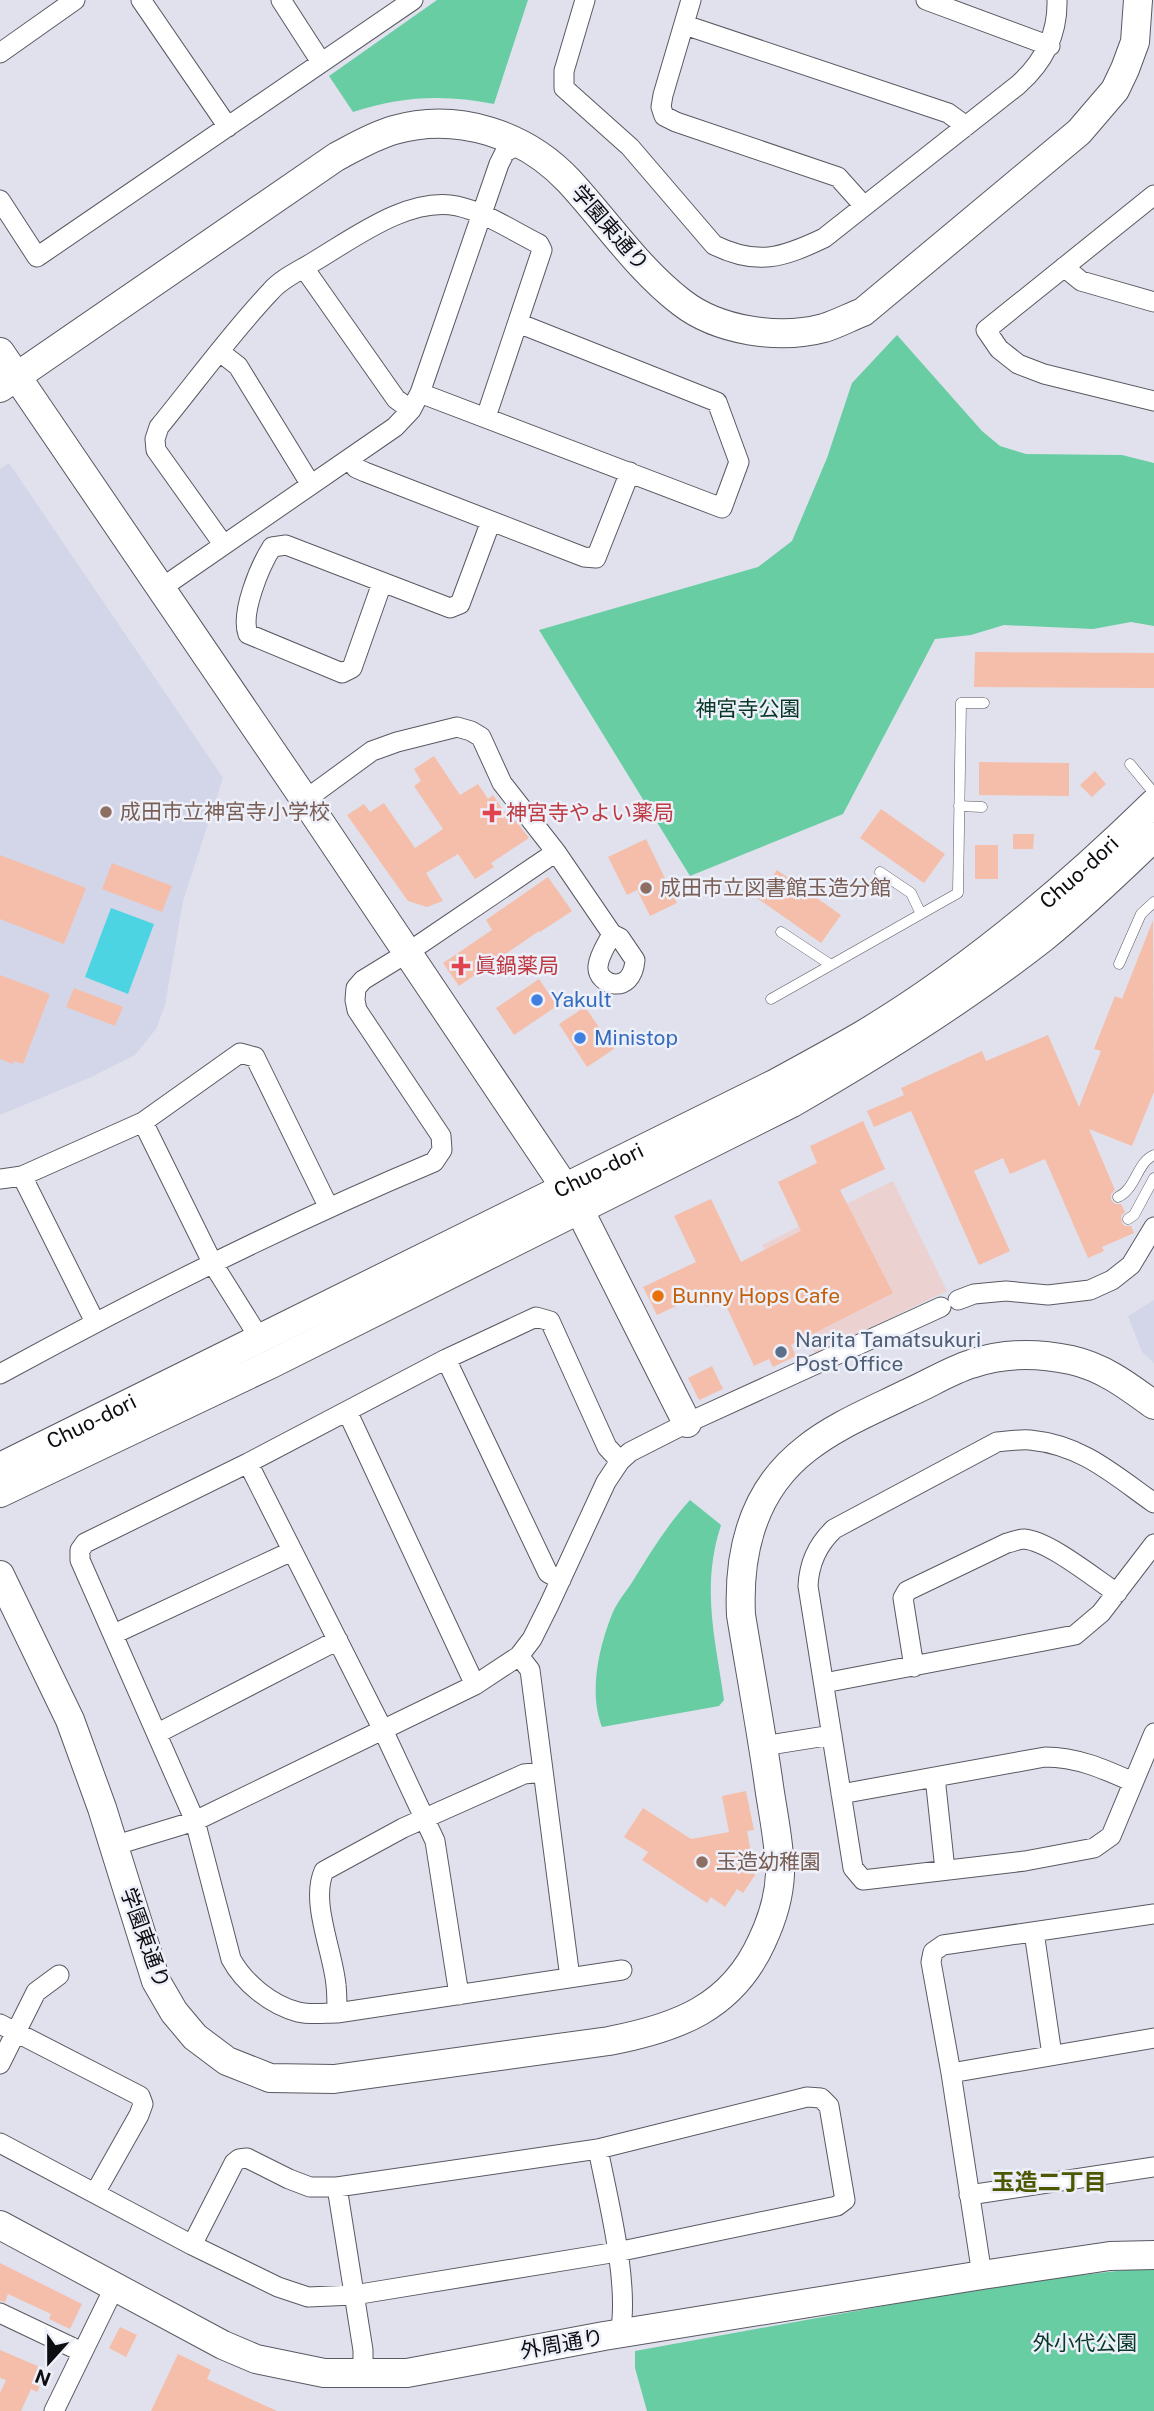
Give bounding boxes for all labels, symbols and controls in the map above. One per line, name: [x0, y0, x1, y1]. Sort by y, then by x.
street label: 学園東通り: [567, 180, 654, 275]
park label: 神宮寺公園: [696, 696, 801, 721]
place label: 成田市立神宮寺小学校: [120, 799, 330, 824]
place label: 神宮寺やよい薬局: [506, 800, 674, 825]
marker: 成田市立神宮寺小学校: [98, 804, 114, 820]
marker: 神宮寺やよい薬局: [484, 805, 500, 821]
street label: Chuo-dori: [1034, 831, 1123, 914]
place label: 成田市立図書館玉造分館: [660, 875, 891, 900]
marker: 成田市立図書館玉造分館: [638, 880, 654, 896]
place label: 眞鍋薬局: [475, 953, 559, 978]
marker: 眞鍋薬局: [453, 958, 469, 974]
place label: Yakult: [551, 987, 612, 1012]
marker: Yakult: [529, 992, 545, 1008]
place label: Ministop: [594, 1025, 678, 1050]
marker: Ministop: [572, 1030, 588, 1046]
street label: Chuo-dori: [550, 1138, 647, 1203]
place label: Bunny Hops Cafe: [672, 1283, 840, 1308]
marker: Bunny Hops Cafe: [650, 1288, 666, 1304]
place label: Narita Tamatsukuri Post Office: [795, 1327, 981, 1376]
marker: Narita Tamatsukuri Post Office: [773, 1344, 789, 1360]
street label: Chuo-dori: [42, 1389, 140, 1454]
place label: 玉造幼稚園: [716, 1849, 821, 1874]
marker: 玉造幼稚園: [694, 1854, 710, 1870]
street label: 学園東通り: [116, 1884, 175, 1991]
district label: 玉造二丁目: [992, 2168, 1107, 2195]
street label: 外周通り: [518, 2324, 605, 2363]
north arrow: [14, 2327, 84, 2397]
park label: 外小代公園: [1033, 2330, 1138, 2355]
text: N: [32, 2365, 54, 2391]

